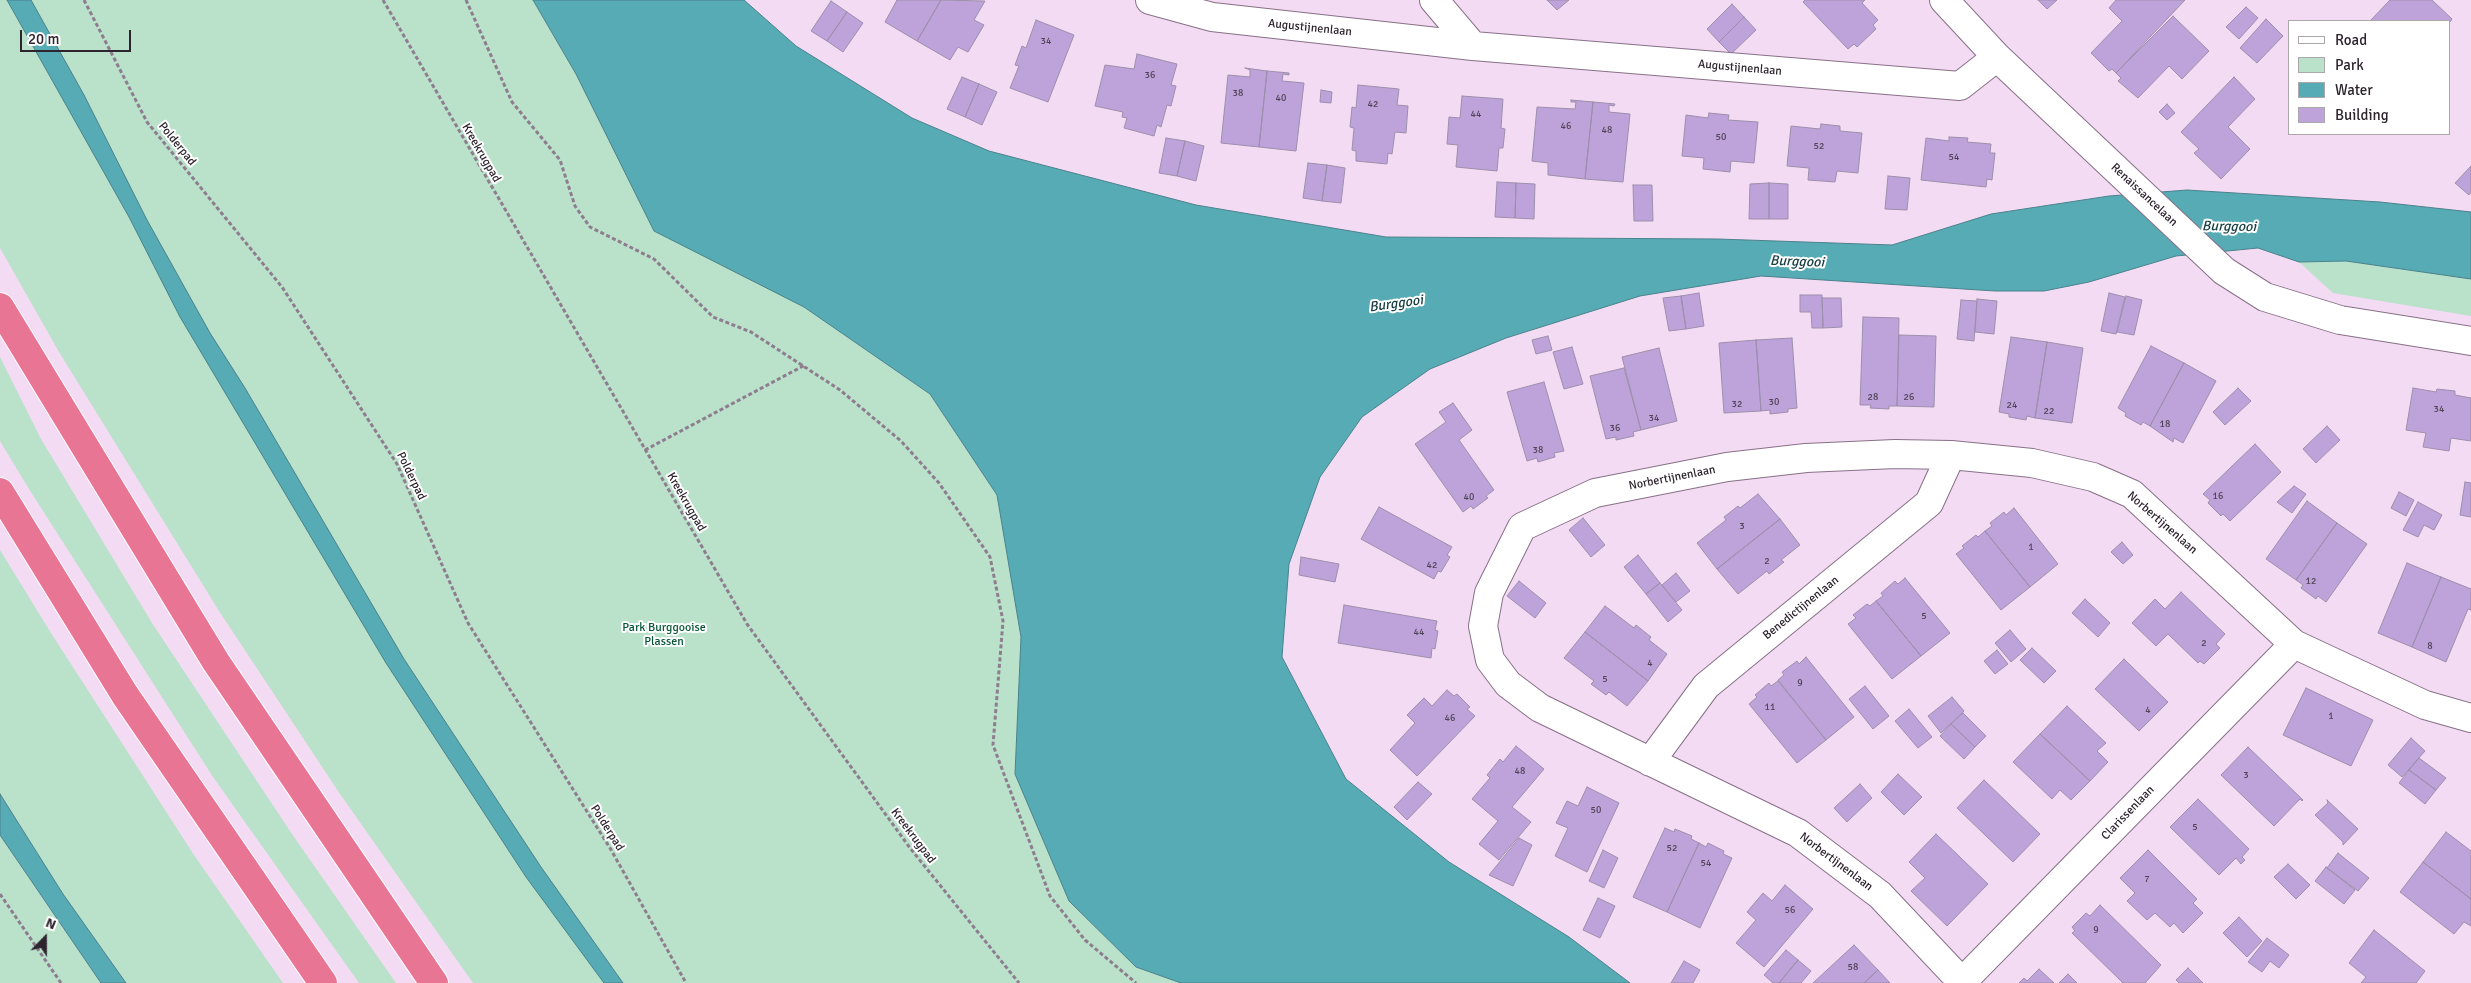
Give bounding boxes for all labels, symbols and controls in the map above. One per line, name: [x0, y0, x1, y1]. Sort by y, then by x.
street label: Augustijnenlaan: [1267, 16, 1353, 40]
scale bar: [22, 20, 134, 52]
legend: [2288, 20, 2451, 135]
text: 20 m: [28, 30, 59, 48]
text: Road: [2335, 31, 2367, 49]
house number: 34: [1041, 35, 1051, 47]
text: Park: [2335, 56, 2364, 74]
street label: Augustijnenlaan: [1697, 57, 1783, 79]
house number: 36: [1145, 69, 1155, 81]
text: Water: [2335, 81, 2373, 99]
house number: 38: [1233, 87, 1243, 99]
house number: 40: [1276, 92, 1286, 104]
house number: 42: [1368, 98, 1378, 110]
text: Building: [2335, 106, 2389, 124]
house number: 44: [1471, 108, 1481, 120]
street label: Polderpad: [155, 119, 199, 169]
house number: 46: [1561, 120, 1571, 132]
street label: Kreekrugpad: [458, 121, 504, 185]
house number: 48: [1602, 124, 1612, 136]
house number: 50: [1716, 131, 1726, 143]
house number: 52: [1814, 140, 1824, 152]
house number: 54: [1949, 151, 1959, 163]
street label: Renaissancelaan: [2108, 160, 2180, 230]
water label: Burggooi: [2202, 218, 2256, 236]
water label: Burggooi: [1770, 253, 1824, 271]
water label: Burggooi: [1368, 292, 1424, 316]
house number: 28: [1868, 391, 1878, 403]
house number: 26: [1904, 391, 1914, 403]
house number: 30: [1769, 396, 1779, 408]
house number: 32: [1732, 398, 1742, 410]
house number: 24: [2007, 399, 2017, 411]
house number: 34: [2434, 403, 2444, 415]
house number: 22: [2044, 405, 2054, 417]
house number: 34: [1649, 412, 1659, 424]
house number: 18: [2160, 418, 2170, 430]
house number: 36: [1610, 422, 1620, 434]
house number: 38: [1533, 444, 1543, 456]
street label: Polderpad: [393, 450, 429, 502]
street label: Norbertijnenlaan: [1627, 463, 1717, 493]
street label: Kreekrugpad: [663, 470, 709, 534]
street label: Norbertijnenlaan: [2124, 489, 2200, 557]
house number: 16: [2213, 490, 2223, 502]
house number: 40: [1464, 491, 1474, 503]
house number: 3: [1739, 520, 1745, 532]
house number: 1: [2028, 541, 2034, 553]
house number: 2: [1764, 555, 1770, 567]
house number: 42: [1427, 559, 1437, 571]
street label: Benedictijnenlaan: [1760, 573, 1842, 643]
house number: 12: [2306, 575, 2316, 587]
house number: 5: [1921, 610, 1927, 622]
park label: Park Burggooise Plassen: [622, 621, 706, 649]
house number: 44: [1414, 626, 1424, 638]
house number: 2: [2201, 637, 2207, 649]
house number: 8: [2427, 640, 2433, 652]
house number: 4: [1647, 657, 1653, 669]
house number: 5: [1602, 673, 1608, 685]
house number: 9: [1797, 677, 1803, 689]
house number: 11: [1765, 701, 1775, 713]
house number: 4: [2145, 704, 2151, 716]
house number: 1: [2328, 710, 2334, 722]
house number: 46: [1445, 712, 1455, 724]
house number: 48: [1515, 765, 1525, 777]
house number: 3: [2243, 769, 2249, 781]
street label: Clarissenlaan: [2098, 783, 2158, 843]
street label: Polderpad: [587, 802, 627, 854]
house number: 50: [1591, 804, 1601, 816]
street label: Kreekrugpad: [888, 806, 938, 866]
house number: 5: [2192, 821, 2198, 833]
street label: Norbertijnenlaan: [1797, 830, 1875, 894]
house number: 52: [1667, 842, 1677, 854]
house number: 54: [1701, 857, 1711, 869]
house number: 7: [2144, 873, 2150, 885]
house number: 56: [1785, 904, 1795, 916]
north arrow: [20, 913, 70, 963]
text: N: [43, 914, 59, 933]
house number: 9: [2093, 924, 2099, 936]
house number: 58: [1848, 961, 1858, 973]

